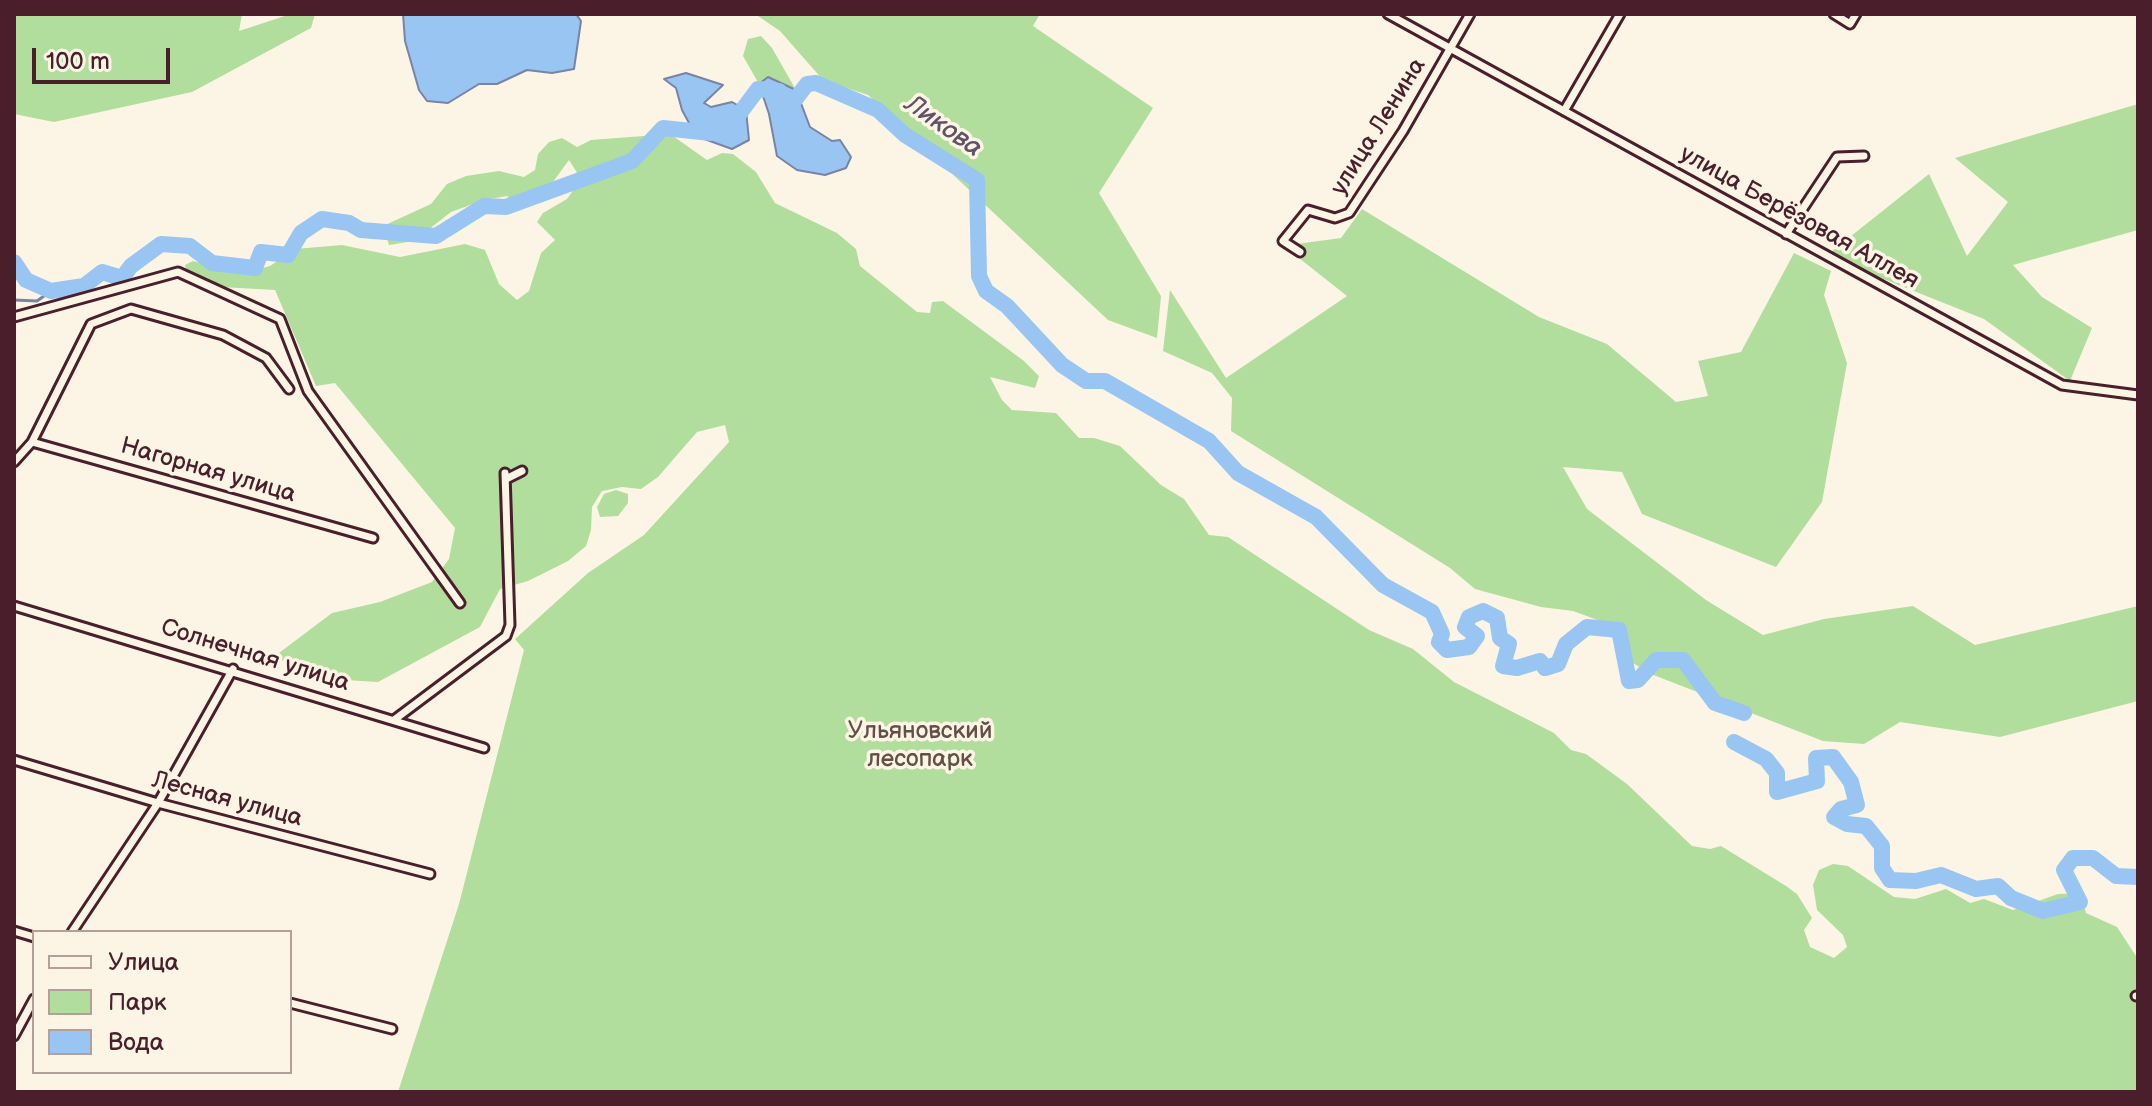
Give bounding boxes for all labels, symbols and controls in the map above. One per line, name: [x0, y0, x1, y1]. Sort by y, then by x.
scale bar: [36, 32, 174, 82]
text: 100 m: [46, 47, 110, 76]
street label: улица Ленина: [1325, 53, 1433, 201]
water label: Ликова: [898, 89, 988, 165]
street label: улица Берёзовая Аллея: [1675, 140, 1923, 296]
street label: Нагорная улица: [117, 432, 299, 510]
street label: Солнечная улица: [157, 614, 353, 698]
park label: Ульяновский лесопарк: [848, 718, 992, 774]
street label: Лесная улица: [149, 766, 305, 834]
legend: [32, 930, 292, 1074]
text: Улица: [108, 948, 179, 977]
text: Парк: [108, 988, 166, 1017]
text: Вода: [108, 1028, 164, 1057]

